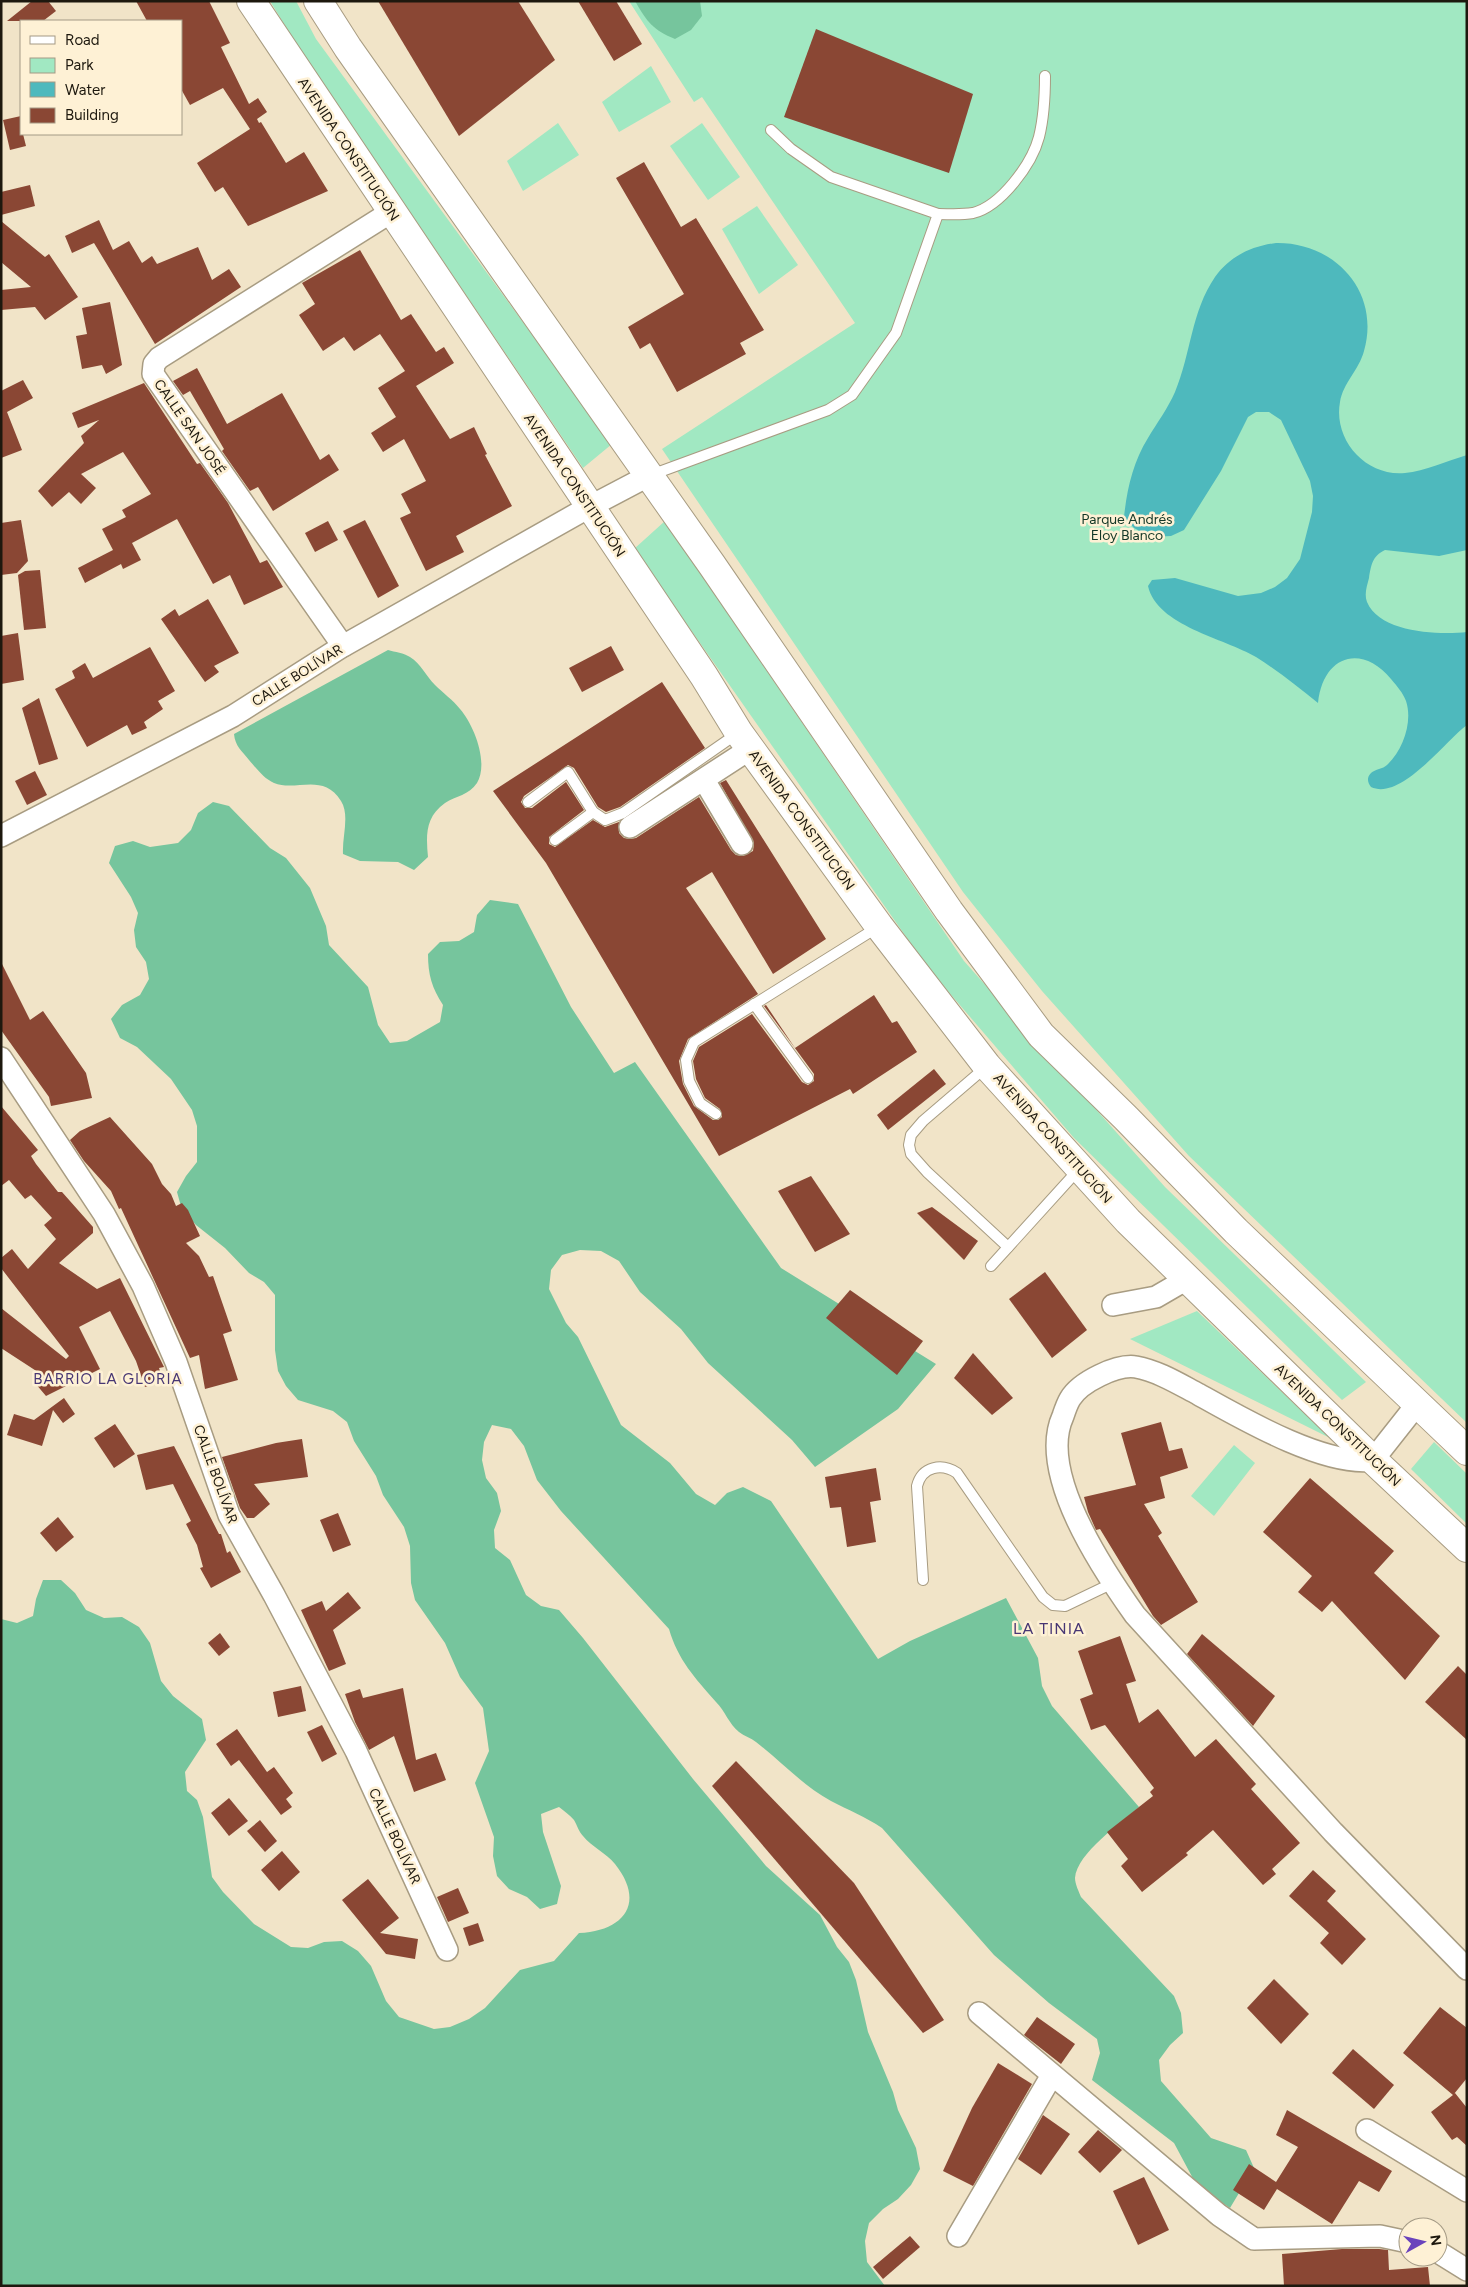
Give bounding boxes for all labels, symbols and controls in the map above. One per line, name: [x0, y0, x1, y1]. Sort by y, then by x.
legend: [20, 20, 182, 135]
text: Road: [65, 31, 100, 49]
text: Park: [65, 56, 94, 74]
street label: AVENIDA CONSTITUCIÓN: [294, 74, 403, 224]
text: Water: [65, 81, 105, 99]
text: Building: [65, 106, 119, 124]
street label: CALLE SAN JOSÉ: [150, 376, 229, 479]
street label: AVENIDA CONSTITUCIÓN: [520, 410, 629, 560]
park label: Parque Andrés Eloy Blanco: [1081, 511, 1173, 544]
street label: CALLE BOLÍVAR: [249, 641, 346, 710]
street label: AVENIDA CONSTITUCIÓN: [745, 747, 858, 894]
street label: AVENIDA CONSTITUCIÓN: [990, 1070, 1116, 1207]
street label: AVENIDA CONSTITUCIÓN: [1271, 1360, 1404, 1490]
district label: BARRIO LA GLORIA: [33, 1370, 183, 1388]
street label: CALLE BOLÍVAR: [190, 1423, 241, 1526]
district label: LA TINIA: [1013, 1619, 1085, 1638]
street label: CALLE BOLÍVAR: [365, 1786, 424, 1887]
north arrow: [1398, 2217, 1448, 2267]
text: N: [1426, 2234, 1445, 2247]

